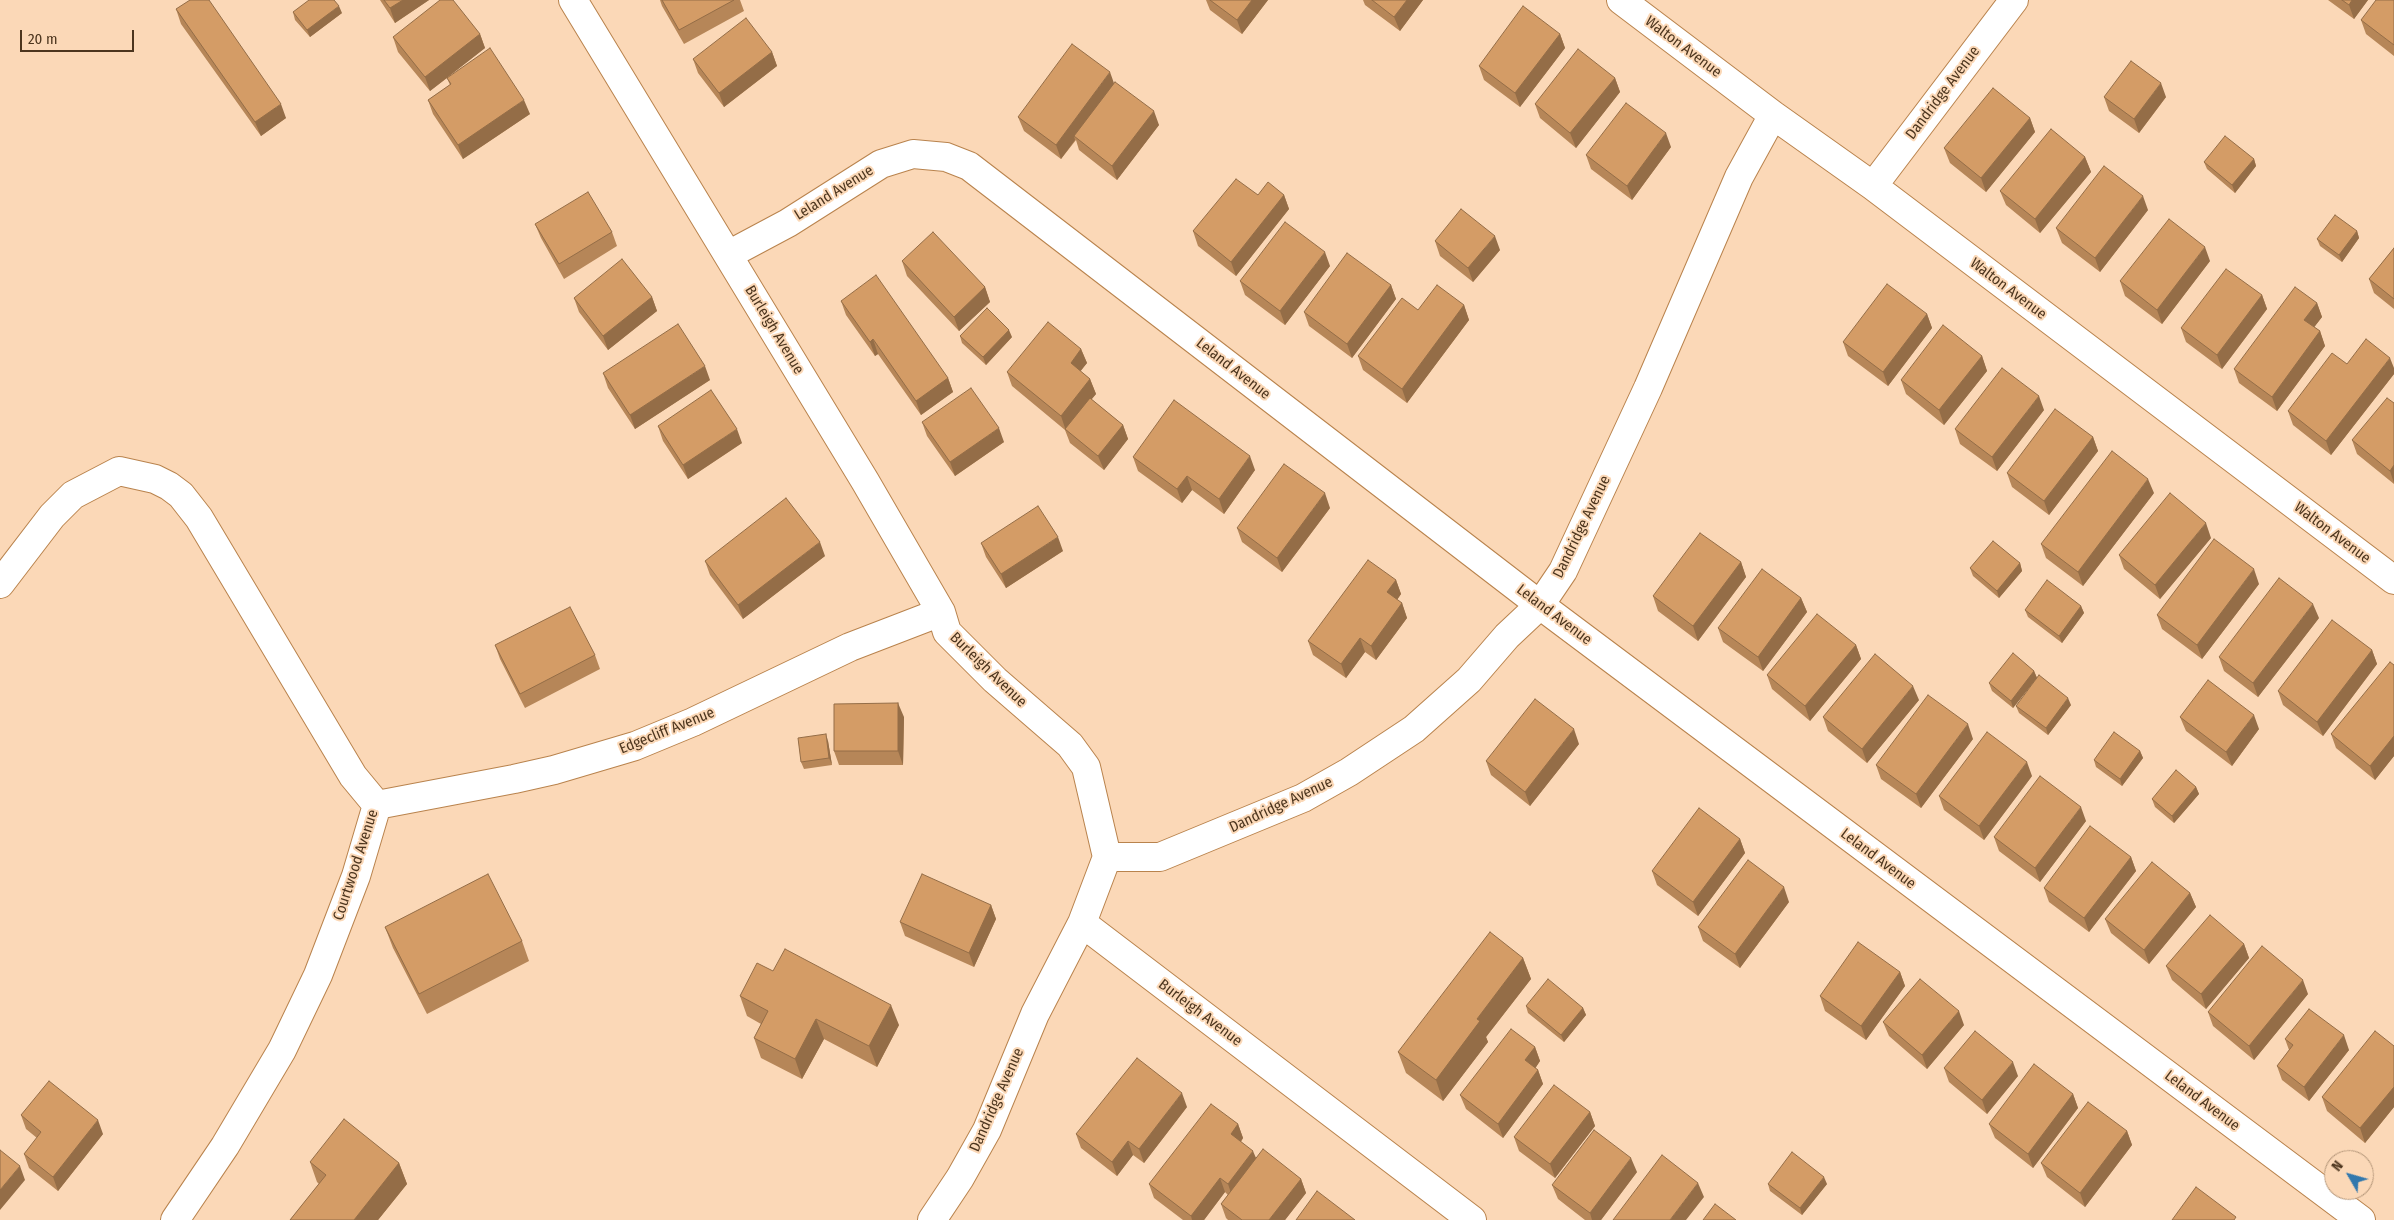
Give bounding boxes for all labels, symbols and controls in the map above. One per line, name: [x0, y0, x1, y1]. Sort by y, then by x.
street label: Walton Avenue: [1641, 12, 1725, 82]
scale bar: [22, 20, 136, 52]
text: 20 m: [28, 30, 58, 48]
street label: Dandridge Avenue: [1902, 43, 1984, 143]
street label: Leland Avenue: [791, 162, 877, 224]
street label: Walton Avenue: [1966, 254, 2050, 324]
street label: Burleigh Avenue: [741, 283, 807, 377]
street label: Leland Avenue: [1192, 334, 1274, 404]
street label: Dandridge Avenue: [1549, 473, 1615, 581]
street label: Walton Avenue: [2290, 498, 2374, 568]
street label: Leland Avenue: [1513, 581, 1595, 649]
street label: Burleigh Avenue: [946, 629, 1030, 711]
street label: Edgecliff Avenue: [617, 704, 717, 758]
street label: Dandridge Avenue: [1227, 773, 1335, 837]
street label: Courtwood Avenue: [330, 807, 382, 923]
street label: Leland Avenue: [1837, 825, 1919, 893]
street label: Burleigh Avenue: [1155, 976, 1245, 1050]
street label: Dandridge Avenue: [966, 1045, 1028, 1155]
street label: Leland Avenue: [2161, 1067, 2243, 1135]
north arrow: [2324, 1150, 2374, 1200]
text: N: [2328, 1158, 2347, 1175]

